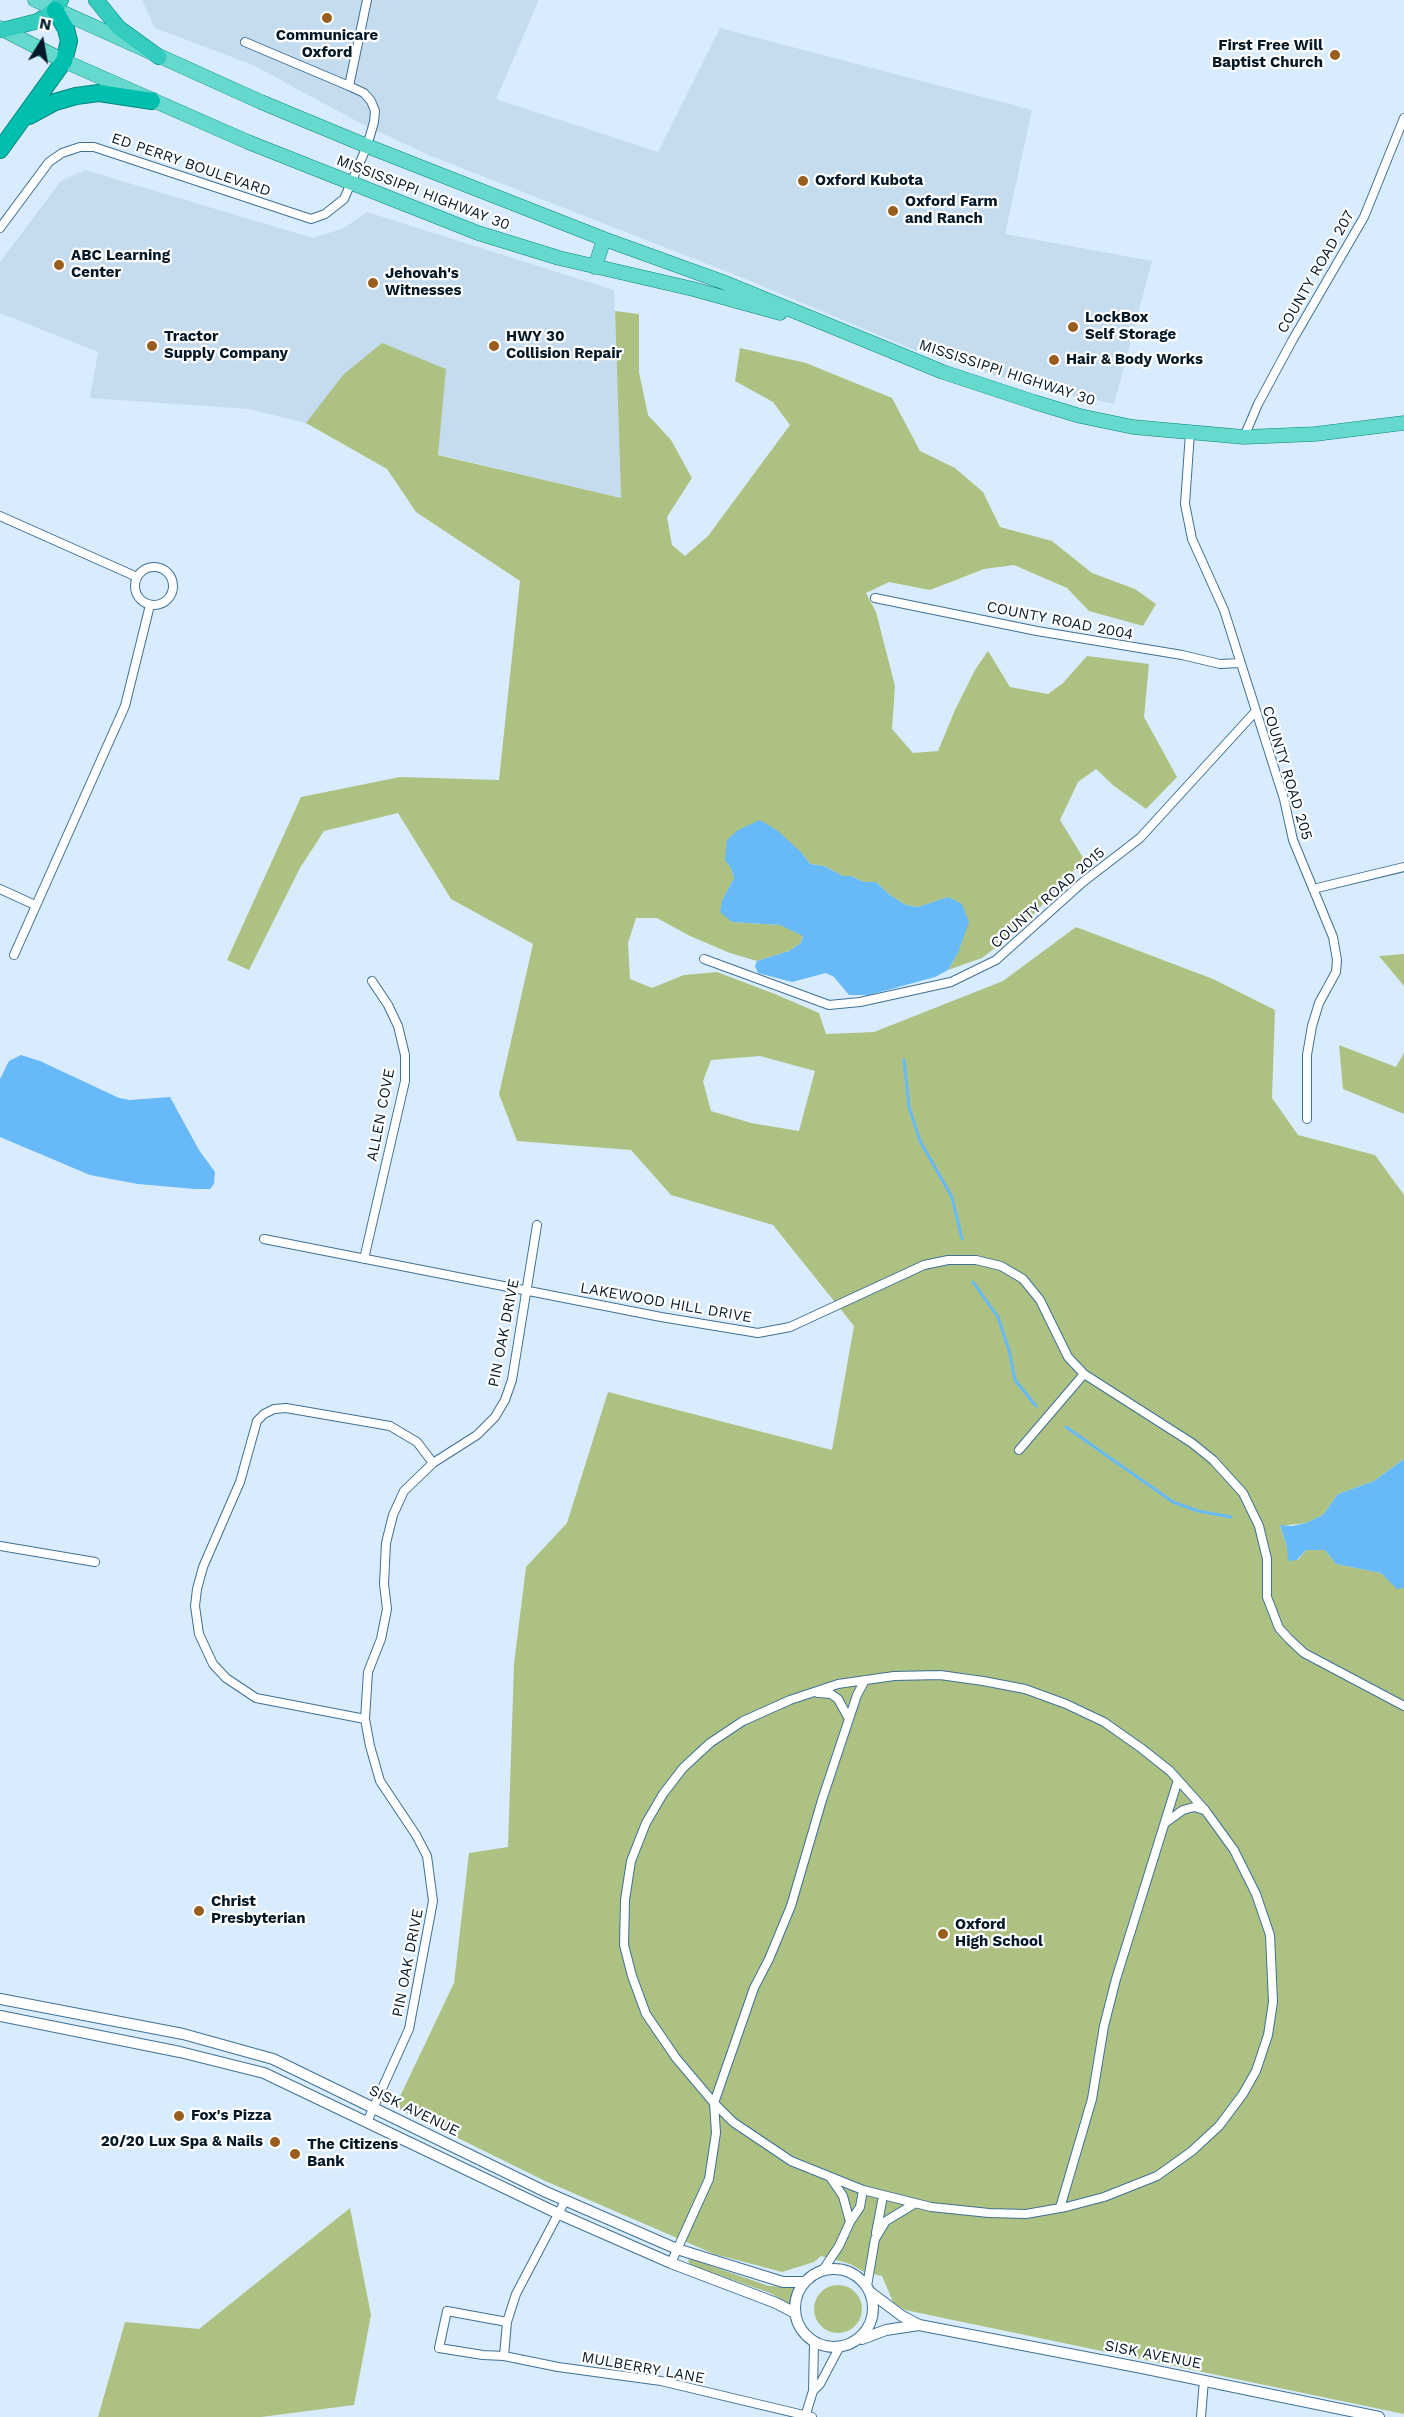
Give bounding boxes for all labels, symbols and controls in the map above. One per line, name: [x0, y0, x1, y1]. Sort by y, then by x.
marker: Communicare Oxford: [320, 11, 334, 25]
north arrow: [12, 12, 72, 72]
text: N: [38, 13, 53, 34]
place label: Communicare Oxford: [276, 27, 378, 62]
place label: First Free Will Baptist Church: [1212, 37, 1323, 72]
marker: First Free Will Baptist Church: [1328, 48, 1342, 62]
street label: ED PERRY BOULEVARD: [109, 129, 273, 201]
street label: MISSISSIPPI HIGHWAY 30: [334, 152, 512, 234]
place label: Oxford Kubota: [815, 172, 923, 190]
marker: Oxford Kubota: [796, 174, 810, 188]
place label: Oxford Farm and Ranch: [905, 193, 998, 228]
marker: Oxford Farm and Ranch: [886, 204, 900, 218]
street label: COUNTY ROAD 207: [1274, 207, 1358, 337]
place label: ABC Learning Center: [71, 247, 170, 282]
marker: ABC Learning Center: [52, 258, 66, 272]
place label: Jehovah's Witnesses: [385, 265, 461, 300]
marker: Jehovah's Witnesses: [366, 276, 380, 290]
place label: LockBox Self Storage: [1085, 309, 1176, 344]
marker: LockBox Self Storage: [1066, 320, 1080, 334]
place label: Tractor Supply Company: [164, 328, 288, 363]
place label: HWY 30 Collision Repair: [506, 328, 622, 363]
street label: MISSISSIPPI HIGHWAY 30: [917, 336, 1097, 410]
marker: Tractor Supply Company: [145, 339, 159, 353]
marker: HWY 30 Collision Repair: [487, 339, 501, 353]
place label: Hair & Body Works: [1066, 351, 1203, 369]
marker: Hair & Body Works: [1047, 353, 1061, 367]
street label: COUNTY ROAD 2004: [985, 598, 1135, 644]
street label: COUNTY ROAD 205: [1258, 704, 1316, 842]
street label: COUNTY ROAD 2015: [987, 844, 1109, 952]
street label: ALLEN COVE: [363, 1067, 399, 1163]
street label: PIN OAK DRIVE: [485, 1277, 523, 1389]
street label: LAKEWOOD HILL DRIVE: [579, 1279, 753, 1327]
place label: Christ Presbyterian: [211, 1893, 306, 1928]
marker: Christ Presbyterian: [192, 1904, 206, 1918]
street label: PIN OAK DRIVE: [389, 1907, 427, 2019]
place label: Oxford High School: [955, 1916, 1043, 1951]
marker: Oxford High School: [936, 1927, 950, 1941]
street label: SISK AVENUE: [366, 2081, 462, 2141]
place label: Fox's Pizza: [191, 2107, 271, 2125]
marker: Fox's Pizza: [172, 2109, 186, 2123]
place label: 20/20 Lux Spa & Nails: [101, 2133, 263, 2151]
marker: 20/20 Lux Spa & Nails: [268, 2135, 282, 2149]
place label: The Citizens Bank: [307, 2136, 398, 2171]
marker: The Citizens Bank: [288, 2147, 302, 2161]
street label: SISK AVENUE: [1103, 2337, 1203, 2373]
street label: MULBERRY LANE: [580, 2348, 706, 2388]

